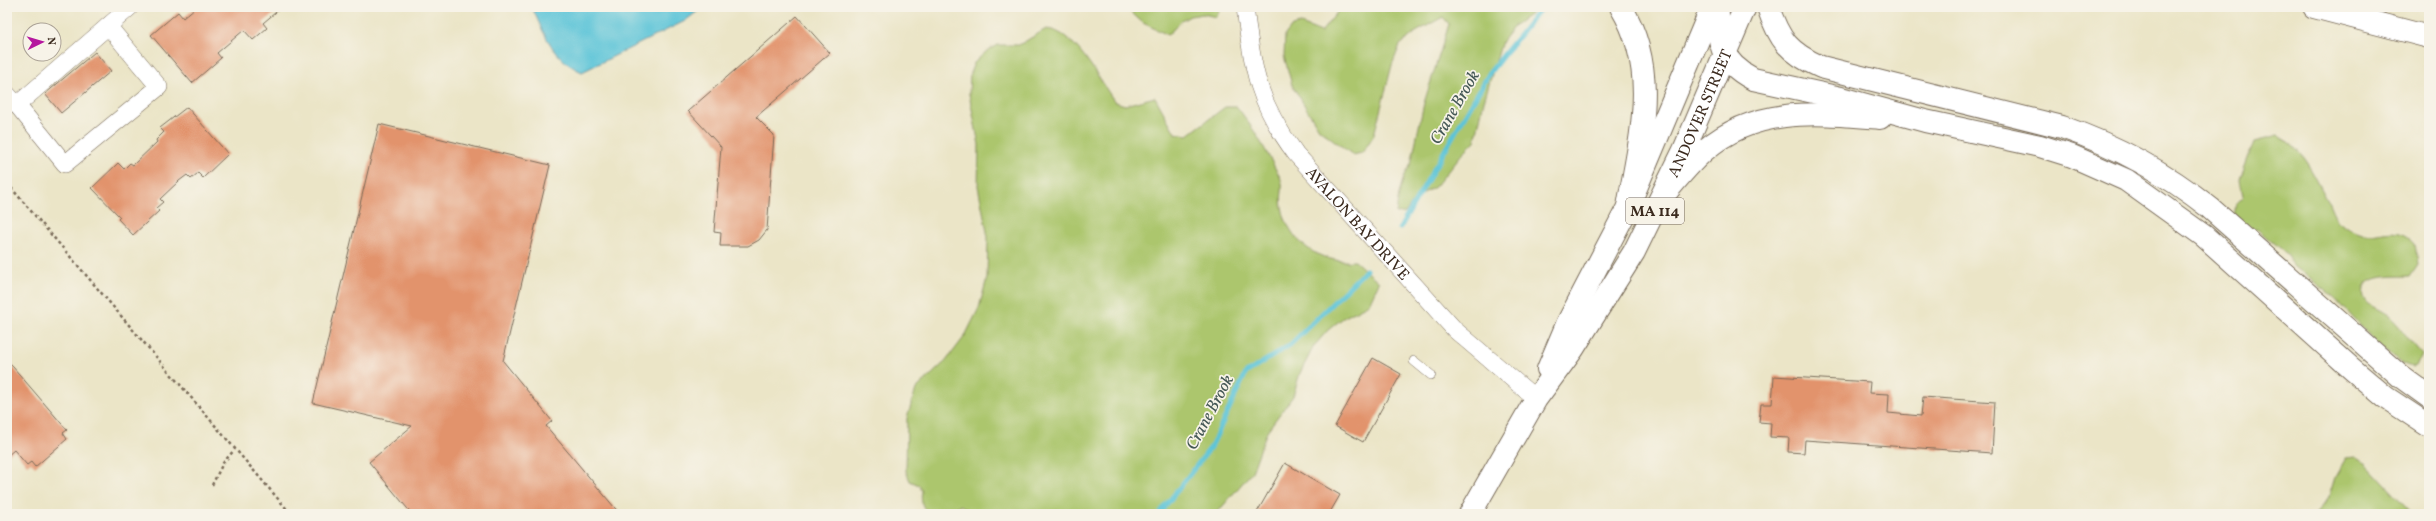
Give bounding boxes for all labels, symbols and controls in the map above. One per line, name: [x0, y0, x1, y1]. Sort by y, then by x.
north arrow: [22, 22, 62, 62]
text: N: [43, 37, 58, 46]
street label: ANDOVER STREET: [1663, 46, 1739, 181]
water label: Crane Brook: [1425, 66, 1486, 149]
street label: AVALON BAY DRIVE: [1300, 163, 1414, 286]
road number: MA 114: [1626, 198, 1684, 224]
water label: Crane Brook: [1181, 371, 1240, 454]

